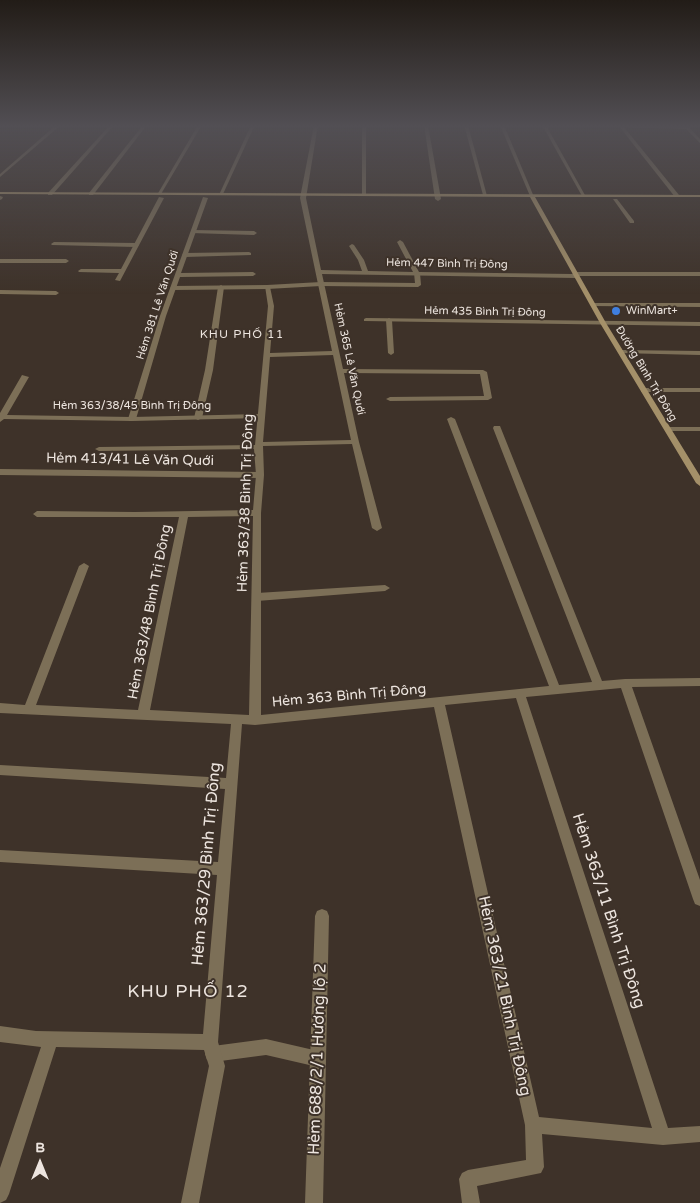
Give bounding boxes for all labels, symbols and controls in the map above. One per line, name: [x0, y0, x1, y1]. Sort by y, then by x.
street label: Hẻm 381 Lê Văn Quới: [134, 249, 182, 361]
street label: Hẻm 447 Bình Trị Đông: [386, 256, 508, 272]
street label: Hẻm 365 Lê Văn Quới: [331, 302, 367, 416]
street label: Hẻm 435 Bình Trị Đông: [424, 304, 546, 320]
place label: WinMart+: [626, 304, 678, 318]
marker: WinMart+: [610, 305, 622, 317]
street label: Đường Bình Trị Đông: [612, 324, 680, 424]
district label: KHU PHỐ 11: [199, 328, 285, 342]
street label: Hẻm 363/38/45 Bình Trị Đông: [53, 399, 211, 413]
street label: Hẻm 363/38 Bình Trị Đông: [234, 413, 258, 593]
street label: Hẻm 413/41 Lê Văn Quới: [46, 450, 214, 470]
street label: Hẻm 363/48 Bình Trị Đông: [125, 523, 175, 701]
street label: Hẻm 363 Bình Trị Đông: [271, 681, 427, 711]
street label: Hẻm 363/29 Bình Trị Đông: [189, 761, 225, 967]
street label: Hẻm 363/11 Bình Trị Đông: [567, 811, 649, 1011]
street label: Hẻm 363/21 Bình Trị Đông: [473, 894, 535, 1098]
street label: Hẻm 688/2/1 Hương lộ 2: [305, 963, 331, 1155]
district label: KHU PHỐ 12: [126, 981, 250, 1003]
north arrow: [15, 1138, 65, 1188]
text: B: [35, 1139, 45, 1156]

